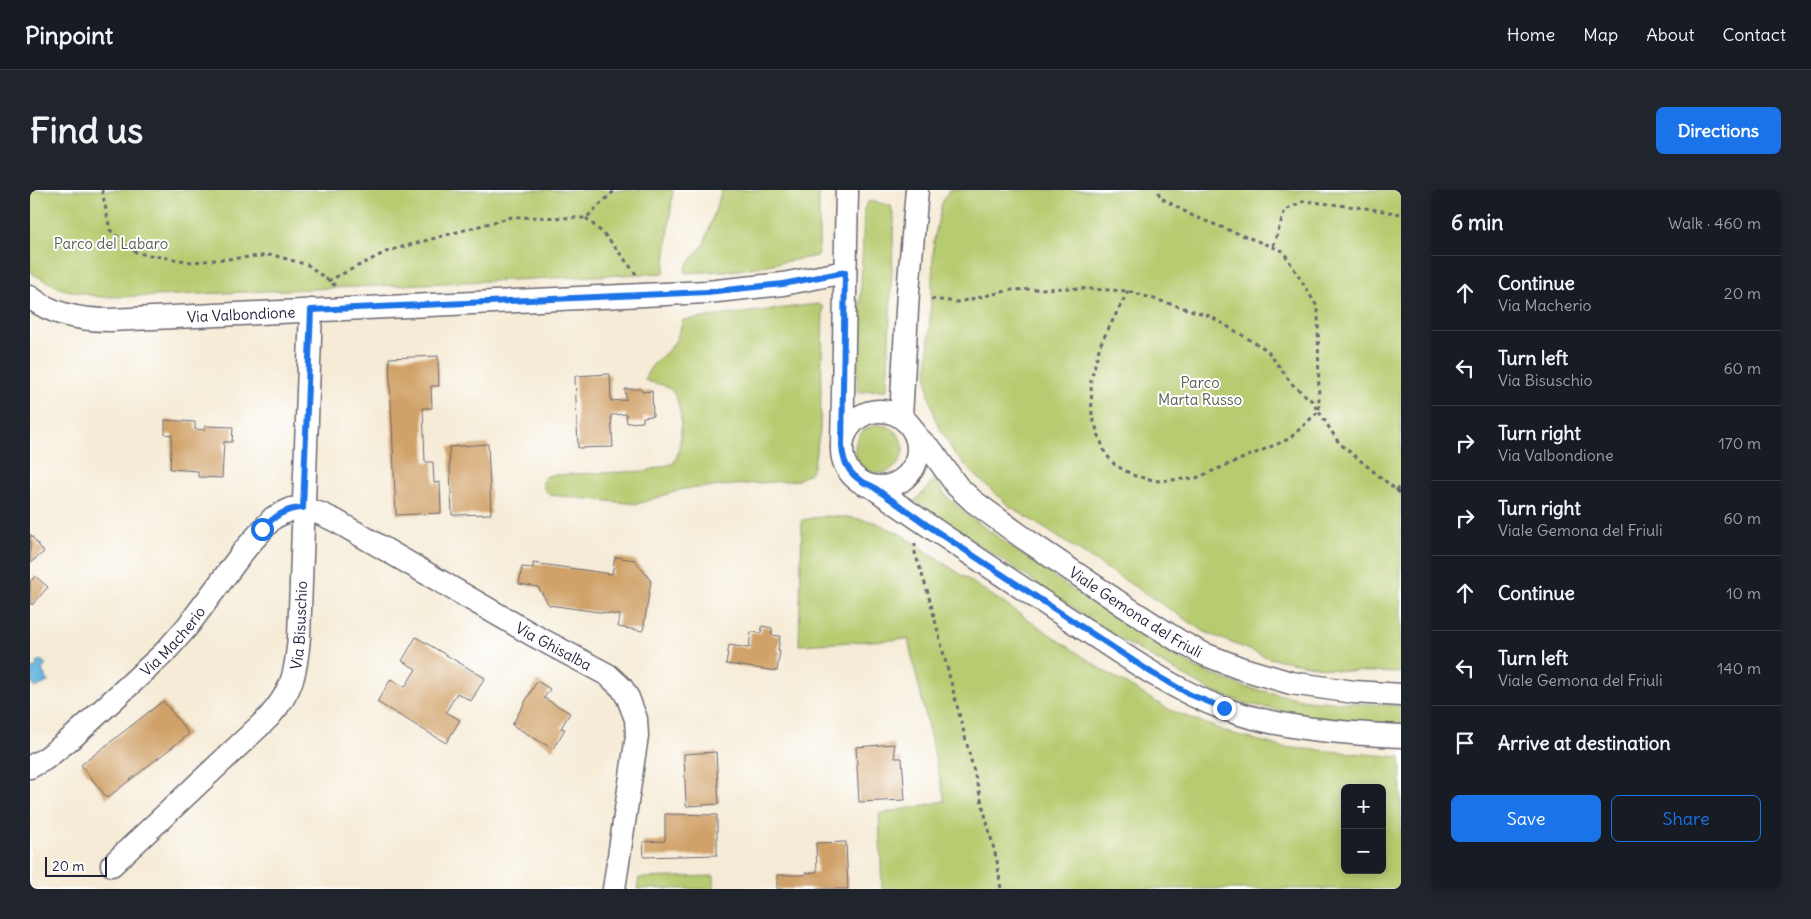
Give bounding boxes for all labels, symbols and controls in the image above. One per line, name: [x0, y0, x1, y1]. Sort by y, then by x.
text: Pinpoint: [25, 20, 113, 50]
text: Home: [1507, 23, 1555, 46]
text: Map: [1583, 23, 1618, 46]
text: About: [1646, 23, 1694, 46]
text: Contact: [1722, 23, 1786, 46]
button: Directions: [1656, 107, 1781, 154]
text: Find us: [30, 108, 143, 152]
text: 6 min: [1451, 209, 1503, 236]
text: Walk · 460 m: [1668, 213, 1761, 233]
park label: Parco del Labaro: [54, 234, 168, 253]
text: Continue: [1498, 271, 1575, 295]
icon: ahead: [1451, 279, 1479, 307]
text: 20 m: [1724, 283, 1761, 303]
text: Via Macherio: [1498, 295, 1592, 315]
street label: Via Valbondione: [186, 302, 296, 326]
text: Turn left: [1498, 346, 1568, 370]
icon: left: [1451, 354, 1479, 382]
text: 60 m: [1723, 358, 1761, 378]
text: Via Bisuschio: [1498, 370, 1592, 390]
park label: Parco Marta Russo: [1158, 373, 1242, 409]
text: Turn right: [1498, 421, 1581, 445]
icon: right: [1451, 429, 1479, 457]
text: 170 m: [1718, 433, 1761, 453]
text: Via Valbondione: [1498, 445, 1614, 465]
text: Turn right: [1498, 496, 1581, 520]
icon: right: [1451, 504, 1479, 532]
text: 60 m: [1723, 508, 1761, 528]
route start: [251, 518, 274, 541]
text: Viale Gemona del Friuli: [1498, 520, 1663, 540]
street label: Viale Gemona del Friuli: [1066, 562, 1206, 661]
icon: ahead: [1451, 579, 1479, 607]
street label: Via Bisuschio: [286, 581, 311, 671]
text: Continue: [1498, 581, 1575, 605]
text: 10 m: [1726, 583, 1761, 603]
street label: Via Macherio: [136, 602, 209, 680]
street label: Via Ghisalba: [513, 618, 595, 674]
text: Turn left: [1498, 646, 1568, 670]
icon: left: [1451, 654, 1479, 682]
text: 140 m: [1717, 658, 1761, 678]
text: Viale Gemona del Friuli: [1498, 670, 1663, 690]
route end: [1213, 697, 1236, 720]
icon: arrive: [1451, 729, 1479, 757]
text: Arrive at destination: [1498, 731, 1671, 755]
map controls: [1341, 784, 1386, 874]
button: +: [1341, 784, 1386, 829]
button: Save: [1451, 795, 1601, 842]
button: Share: [1611, 795, 1761, 842]
button: −: [1341, 829, 1386, 874]
scale bar: [45, 854, 108, 877]
text: 20 m: [52, 857, 85, 875]

